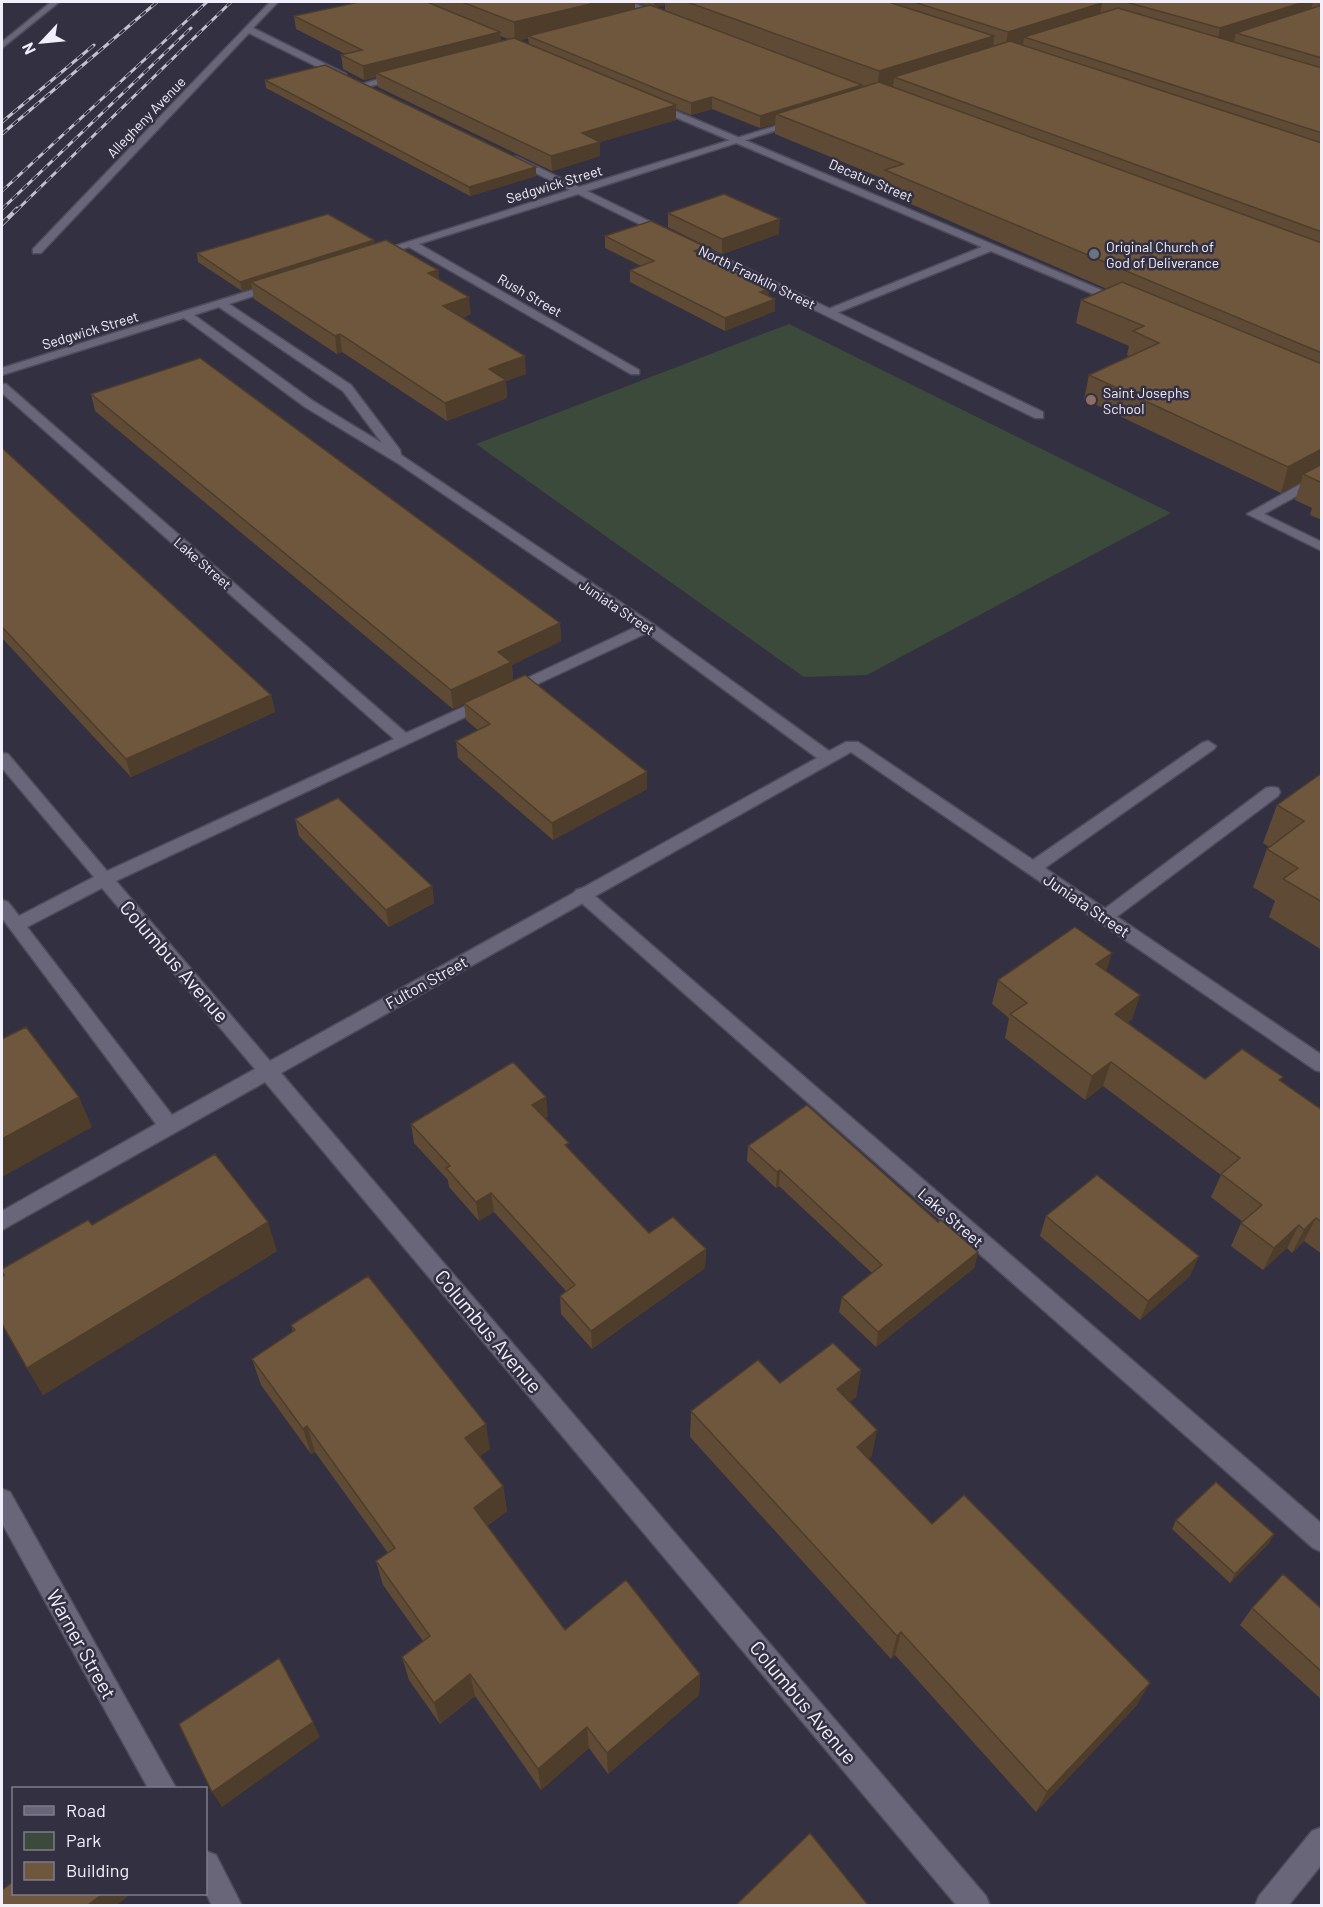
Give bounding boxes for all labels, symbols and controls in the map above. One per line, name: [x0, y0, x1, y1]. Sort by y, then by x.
north arrow: [12, 12, 72, 72]
text: N: [17, 40, 39, 58]
street label: Allegheny Avenue: [103, 73, 189, 161]
street label: Decatur Street: [827, 155, 915, 205]
street label: Sedgwick Street: [504, 161, 604, 207]
place label: Original Church of God of Deliverance: [1106, 238, 1219, 271]
street label: North Franklin Street: [696, 241, 818, 313]
marker: Original Church of God of Deliverance: [1087, 247, 1101, 261]
street label: Rush Street: [495, 270, 565, 320]
street label: Sedgwick Street: [40, 307, 140, 353]
place label: Saint Josephs School: [1103, 384, 1189, 417]
marker: Saint Josephs School: [1084, 393, 1098, 407]
street label: Lake Street: [171, 534, 235, 592]
street label: Juniata Street: [576, 576, 658, 638]
street label: Juniata Street: [1040, 869, 1134, 941]
street label: Columbus Avenue: [116, 895, 234, 1027]
street label: Fulton Street: [382, 952, 470, 1012]
street label: Lake Street: [914, 1183, 988, 1251]
street label: Columbus Avenue: [430, 1264, 548, 1398]
street label: Warner Street: [42, 1585, 122, 1703]
street label: Columbus Avenue: [745, 1635, 863, 1769]
legend: [12, 1787, 207, 1895]
text: Road: [66, 1799, 106, 1821]
text: Park: [66, 1829, 101, 1851]
text: Building: [66, 1859, 129, 1881]

